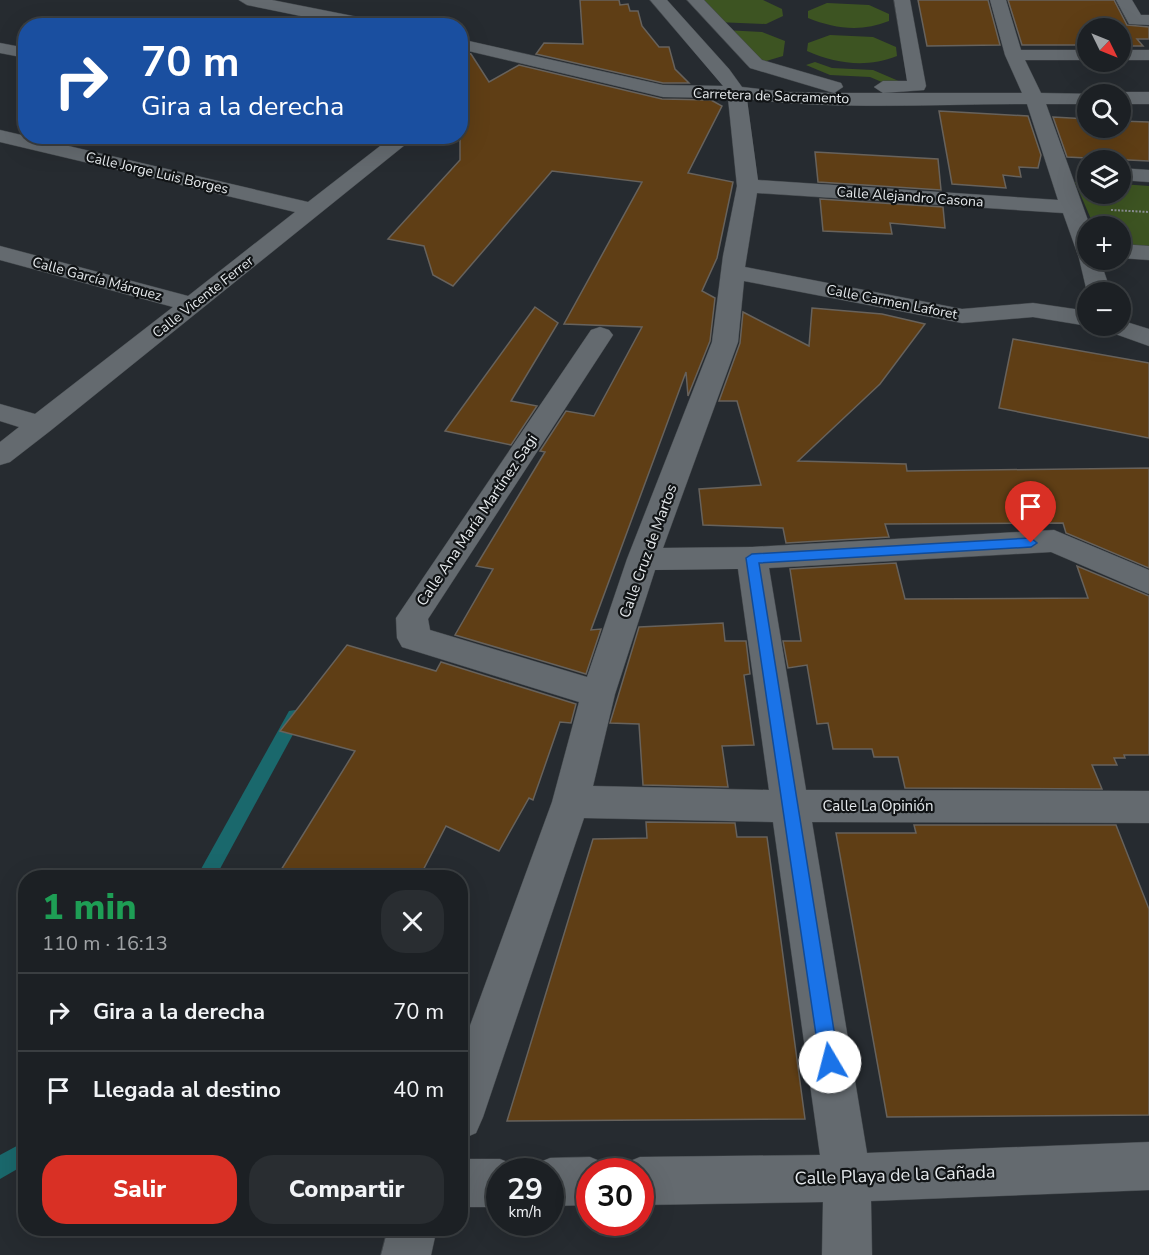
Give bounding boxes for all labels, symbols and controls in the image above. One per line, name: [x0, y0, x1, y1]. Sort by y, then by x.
north arrow: [1077, 18, 1131, 72]
map controls: [1077, 18, 1131, 336]
text: 70 m: [141, 34, 240, 91]
icon: right: [42, 42, 120, 120]
street label: Carretera de Sacramento: [693, 84, 850, 108]
button: search: [1077, 84, 1131, 138]
text: Gira a la derecha: [141, 88, 344, 125]
street label: Calle Jorge Luis Borges: [84, 147, 230, 199]
button: layers: [1077, 150, 1131, 204]
street label: Calle Alejandro Casona: [836, 182, 984, 212]
button: +: [1077, 216, 1131, 270]
street label: Calle Vicente Ferrer: [148, 251, 258, 343]
street label: Calle García Márquez: [30, 253, 164, 306]
street label: Calle Carmen Laforet: [825, 280, 959, 324]
button: −: [1077, 282, 1131, 336]
street label: Calle Ana María Martínez Sagi: [412, 430, 542, 610]
street label: Calle Cruz de Martos: [614, 481, 682, 621]
pin: [1005, 481, 1056, 543]
icon: arrive: [1014, 490, 1047, 523]
street label: Calle La Opinión: [823, 796, 933, 816]
text: 1 min: [42, 883, 137, 932]
button: close: [381, 890, 444, 953]
text: 110 m · 16:13: [42, 930, 168, 957]
icon: right: [42, 996, 75, 1029]
text: Gira a la derecha: [93, 997, 265, 1027]
text: 70 m: [393, 997, 444, 1027]
position arrow: [798, 1030, 862, 1094]
icon: arrive: [42, 1074, 75, 1107]
text: Llegada al destino: [93, 1075, 281, 1105]
text: 40 m: [393, 1075, 444, 1105]
button: Salir: [42, 1155, 237, 1224]
button: Compartir: [249, 1155, 444, 1224]
speed limit sign: 30: [576, 1158, 654, 1236]
street label: Calle Playa de la Cañada: [794, 1160, 996, 1190]
text: 29: [507, 1169, 543, 1210]
text: km/h: [508, 1202, 542, 1222]

